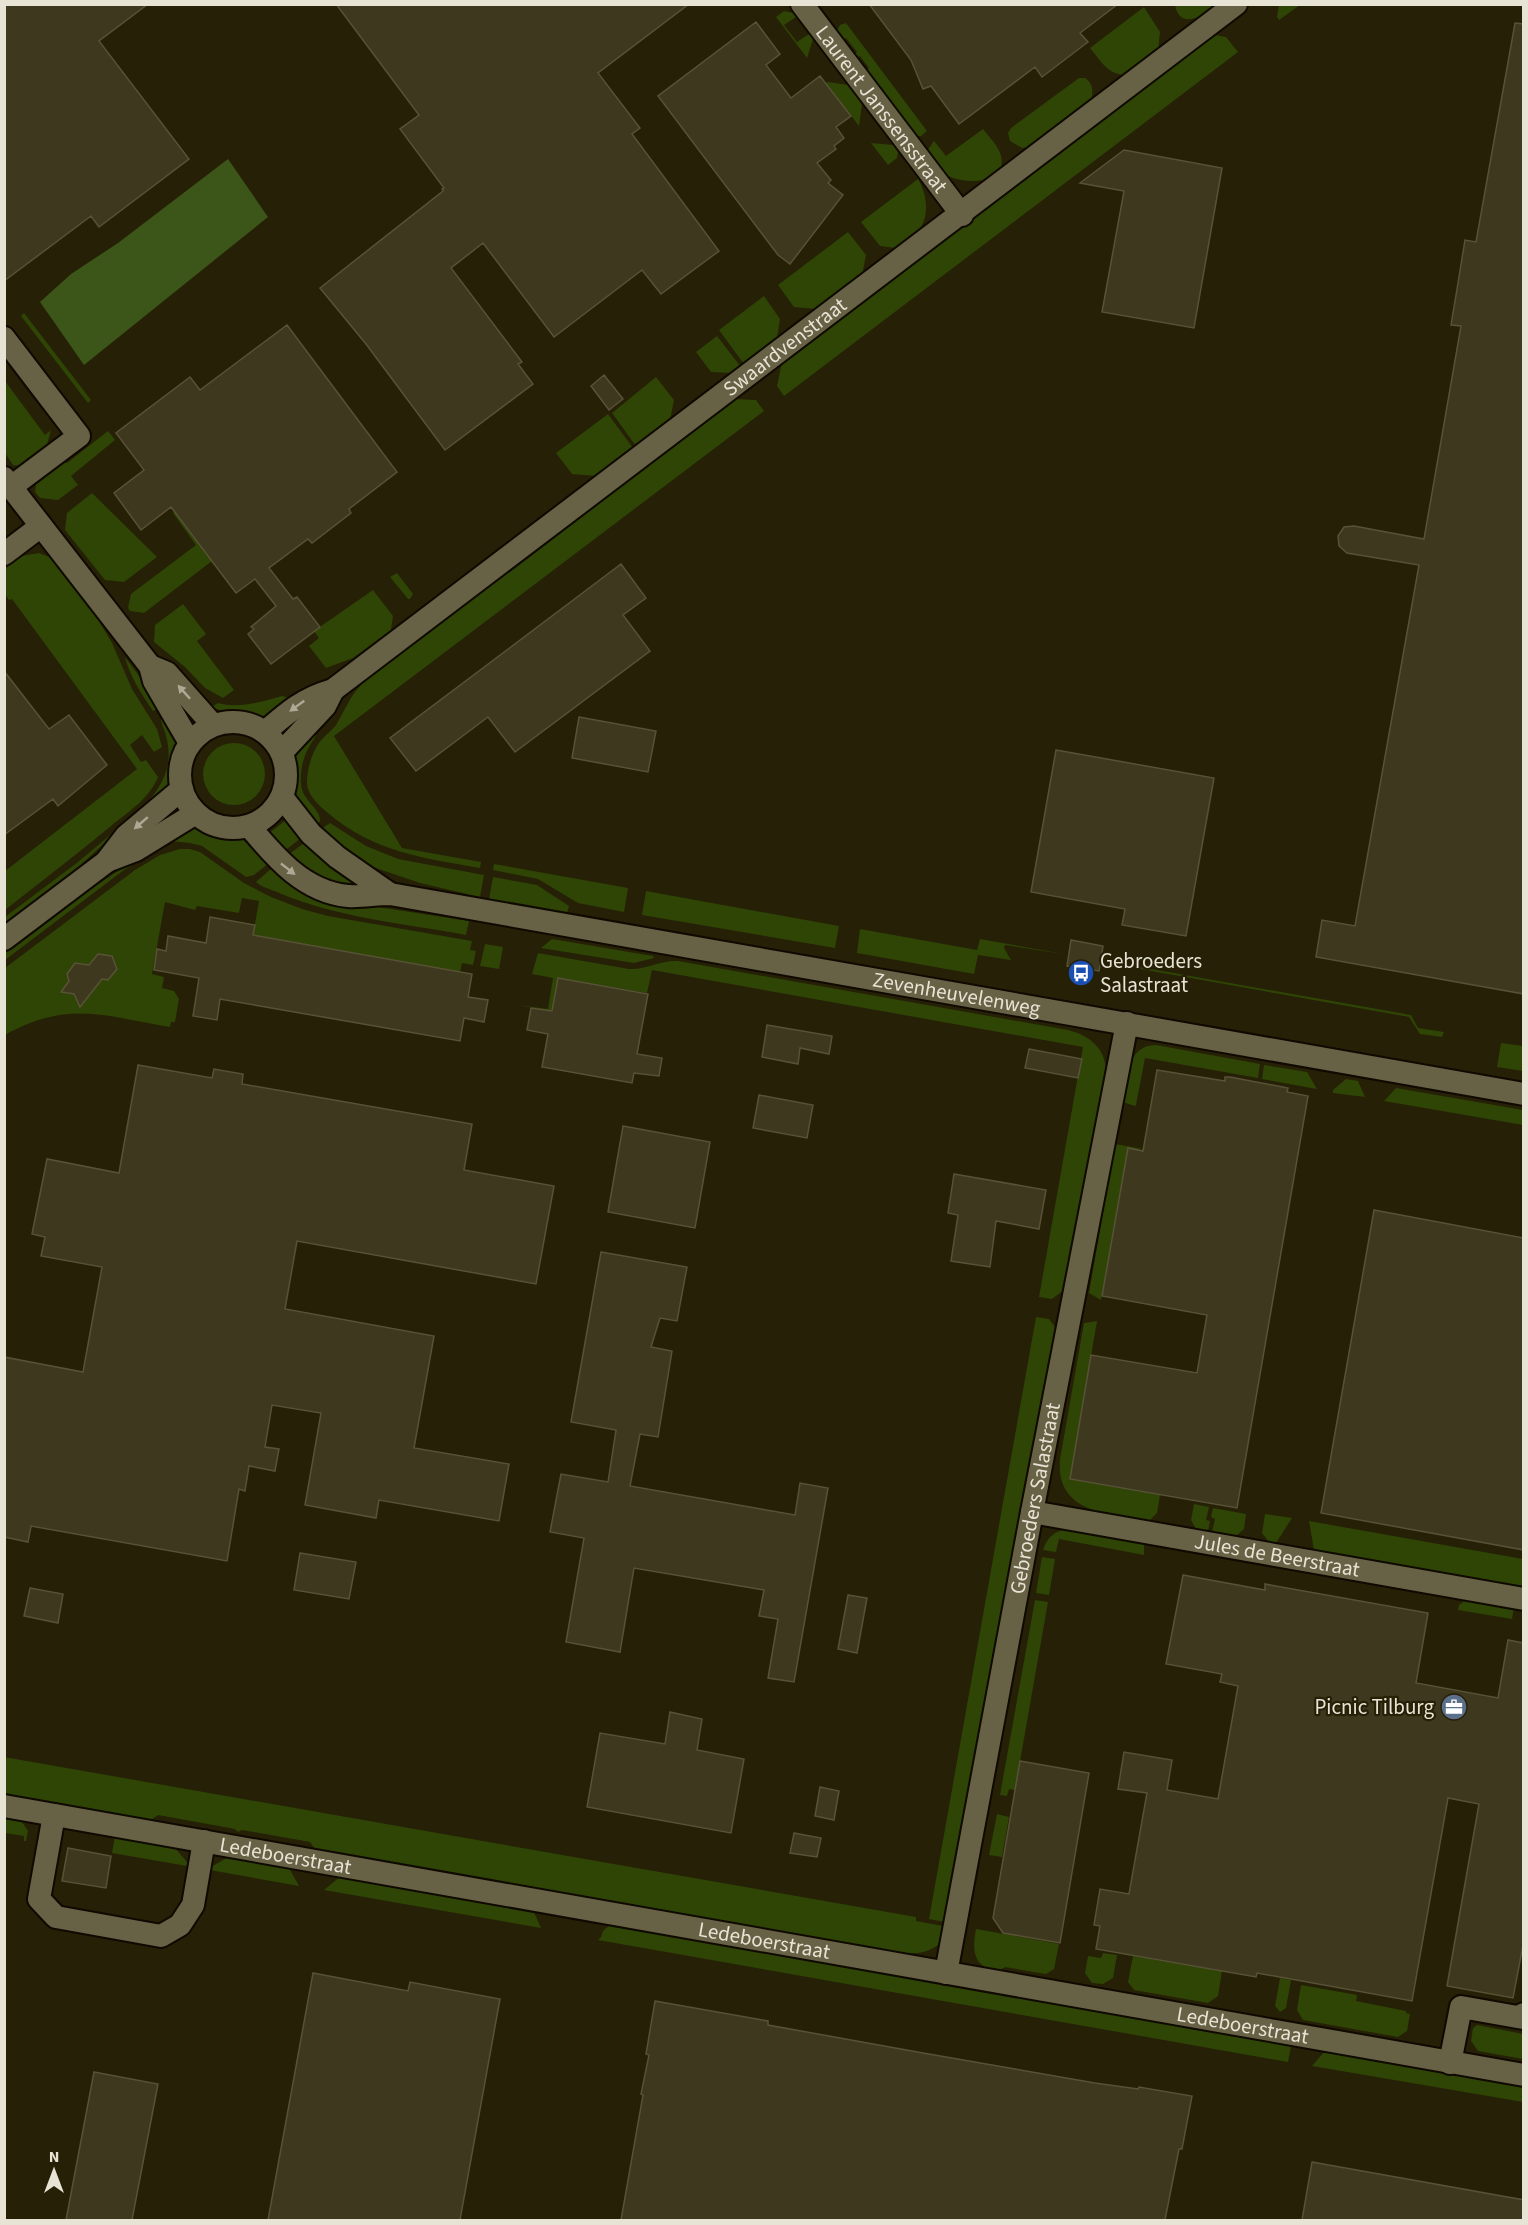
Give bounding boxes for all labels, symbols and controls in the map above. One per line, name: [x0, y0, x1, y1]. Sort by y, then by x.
street label: Laurent Janssensstraat: [808, 19, 955, 199]
street label: Swaardvenstraat: [717, 290, 853, 404]
one-way arrow: [178, 685, 191, 700]
one-way arrow: [289, 700, 305, 712]
one-way arrow: [134, 816, 149, 829]
one-way arrow: [280, 862, 296, 875]
place label: Gebroeders Salastraat: [1100, 946, 1202, 1000]
bus stop icon: Gebroeders Salastraat: [1066, 958, 1096, 988]
street label: Zevenheuvelenweg: [870, 964, 1043, 1023]
street label: Gebroeders Salastraat: [1002, 1400, 1068, 1596]
street label: Jules de Beerstraat: [1192, 1526, 1362, 1585]
place label: Picnic Tilburg: [1314, 1692, 1434, 1722]
office icon: Picnic Tilburg: [1439, 1692, 1469, 1722]
street label: Ledeboerstraat: [217, 1829, 354, 1882]
street label: Ledeboerstraat: [696, 1914, 832, 1967]
street label: Ledeboerstraat: [1174, 1999, 1311, 2052]
north arrow: [24, 2141, 84, 2201]
text: N: [49, 2146, 59, 2168]

